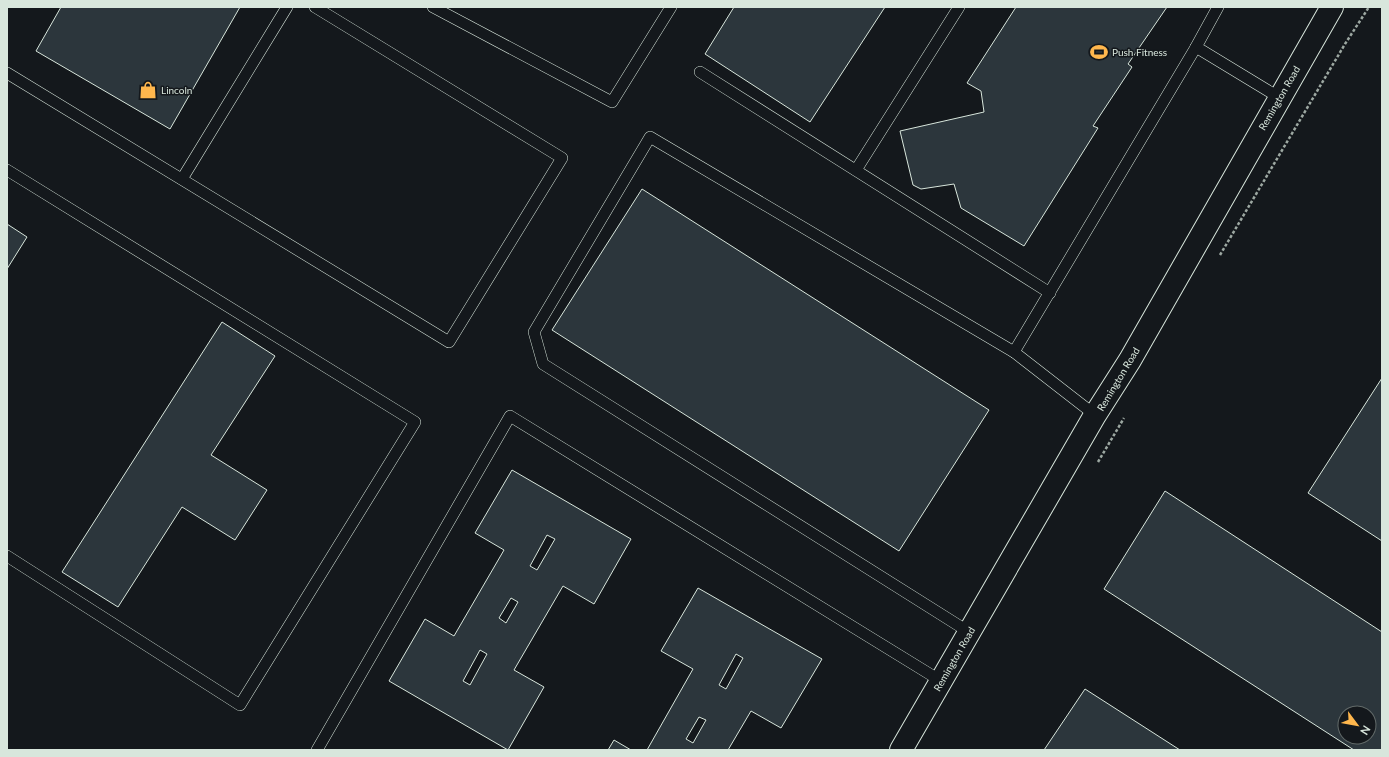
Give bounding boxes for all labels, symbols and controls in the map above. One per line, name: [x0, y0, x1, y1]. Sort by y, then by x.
sports icon: Push Fitness: [1089, 42, 1109, 62]
place label: Push Fitness: [1112, 46, 1167, 58]
street label: Remington Road: [1256, 64, 1302, 132]
shop icon: Lincoln: [138, 80, 158, 100]
place label: Lincoln: [161, 84, 192, 96]
street label: Remington Road: [1094, 345, 1142, 413]
street label: Remington Road: [931, 625, 977, 693]
north arrow: [1337, 705, 1377, 745]
text: N: [1358, 724, 1374, 738]

